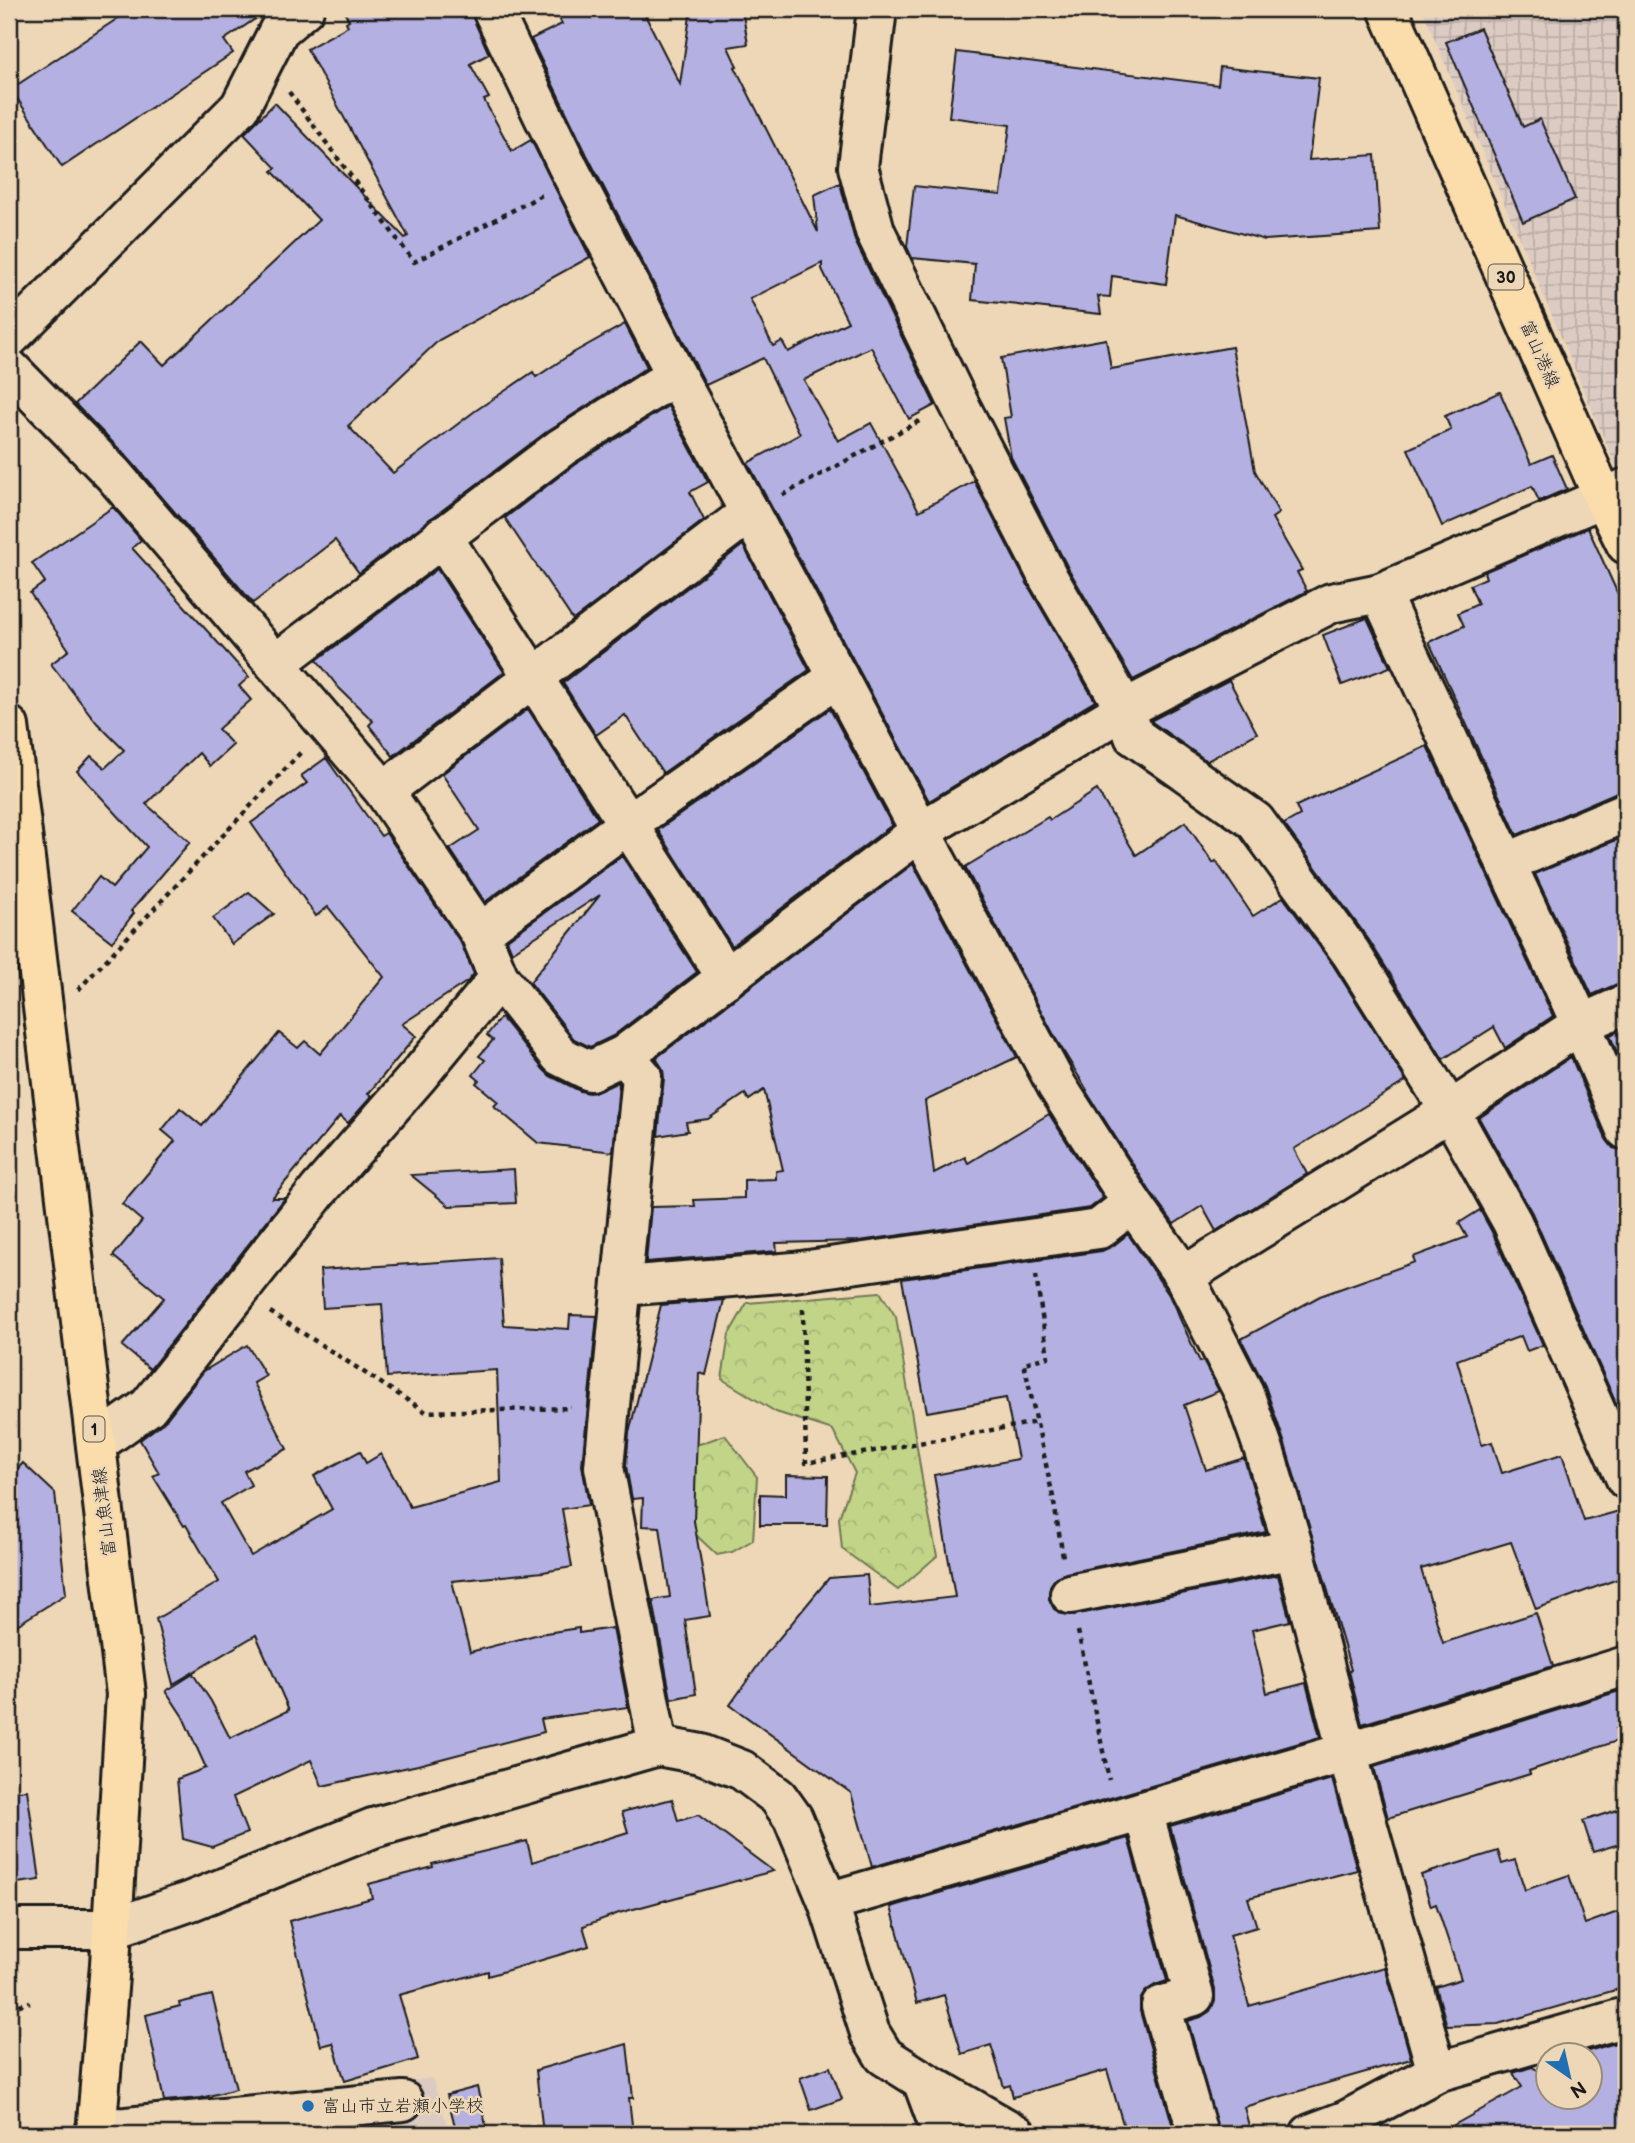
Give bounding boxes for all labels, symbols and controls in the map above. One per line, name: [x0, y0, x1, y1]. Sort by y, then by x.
road number: 30: [1488, 264, 1524, 290]
street label: 富山港線: [1515, 317, 1564, 391]
road number: 1: [84, 1416, 104, 1442]
street label: 富山魚津線: [89, 1466, 120, 1558]
north arrow: [1534, 2042, 1604, 2112]
text: N: [1565, 2075, 1590, 2102]
place label: 富山市立岩瀬小学校: [322, 2096, 484, 2117]
marker: 富山市立岩瀬小学校: [300, 2098, 316, 2114]

